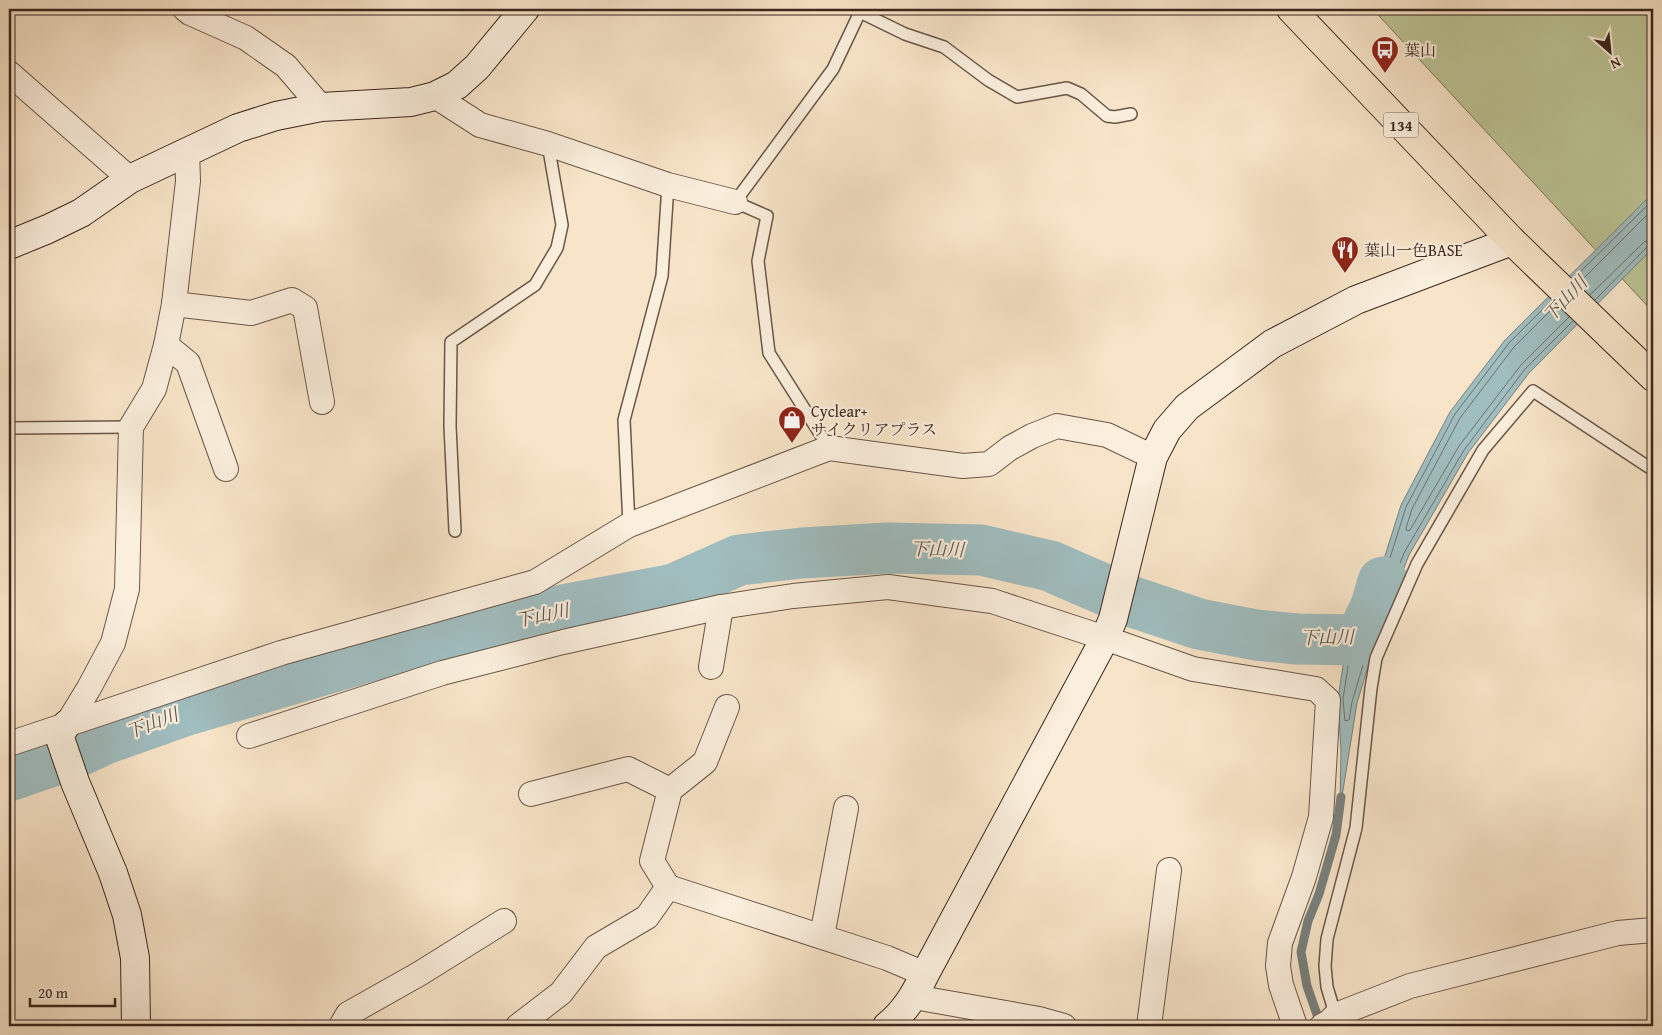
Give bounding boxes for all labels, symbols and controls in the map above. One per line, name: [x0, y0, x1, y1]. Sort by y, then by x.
north arrow: [1584, 28, 1634, 78]
bus stop icon: 葉山: [1370, 35, 1400, 74]
place label: 葉山: [1404, 38, 1436, 62]
text: N: [1607, 53, 1625, 75]
road number: 134: [1384, 112, 1418, 138]
restaurant icon: 葉山一色BASE: [1330, 235, 1360, 274]
place label: 葉山一色BASE: [1364, 238, 1463, 262]
water label: 下山川: [1537, 269, 1595, 328]
place label: Cyclear+ サイクリアプラス: [811, 399, 937, 441]
shop icon: Cyclear+ サイクリアプラス: [777, 405, 807, 444]
water label: 下山川: [910, 535, 966, 563]
water label: 下山川: [513, 596, 573, 634]
water label: 下山川: [1300, 623, 1356, 651]
water label: 下山川: [122, 700, 184, 745]
scale bar: [30, 975, 115, 1007]
text: 20 m: [38, 982, 69, 1003]

